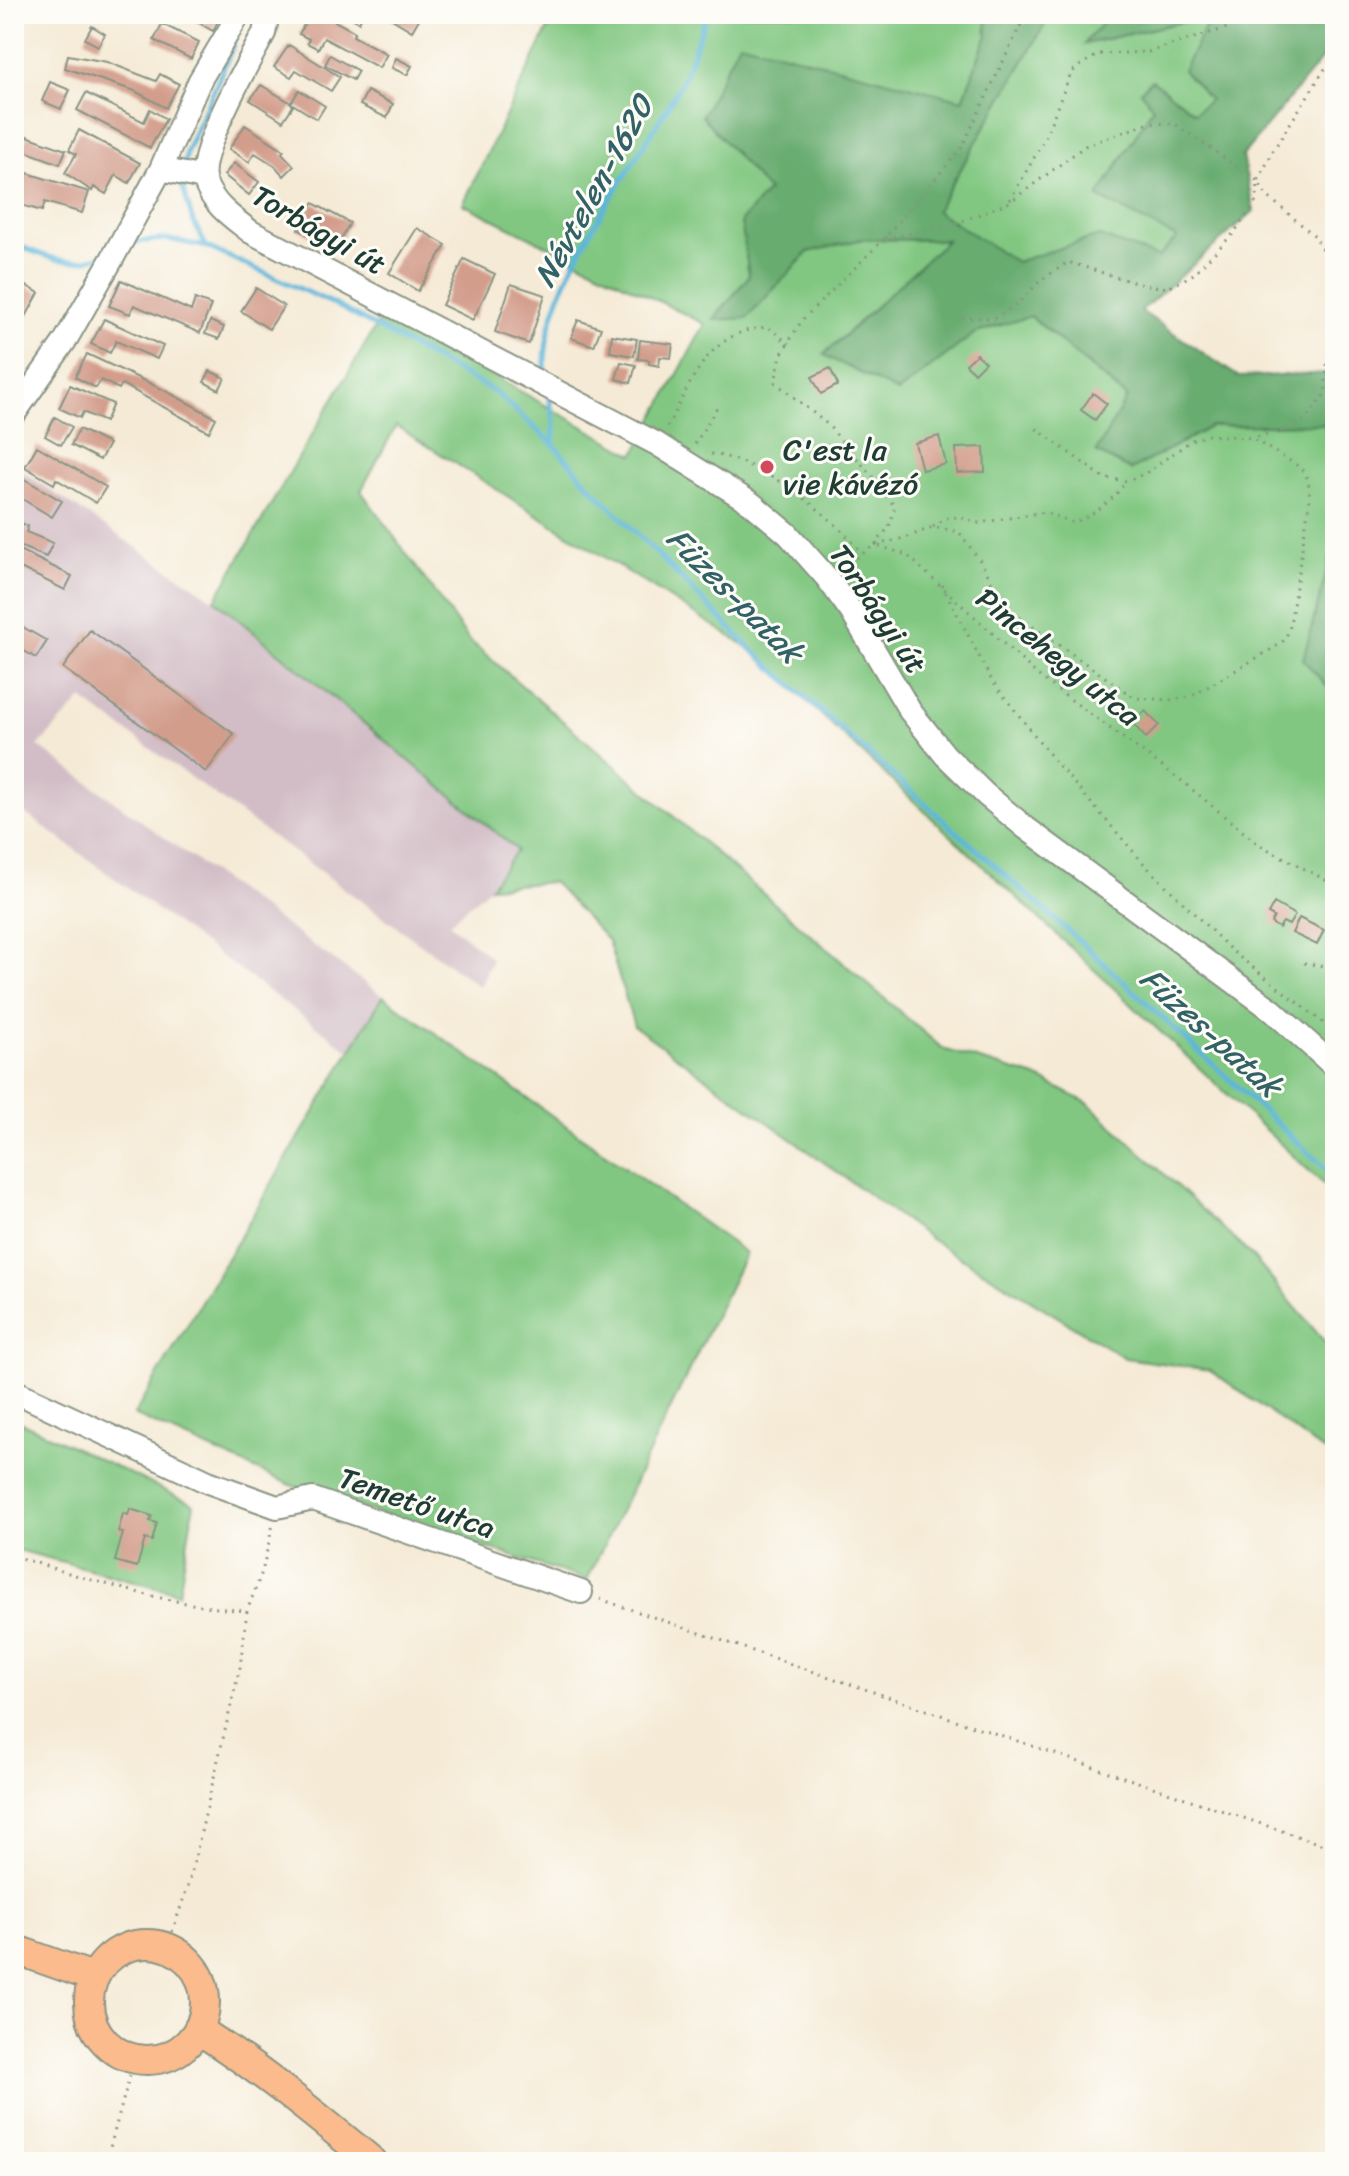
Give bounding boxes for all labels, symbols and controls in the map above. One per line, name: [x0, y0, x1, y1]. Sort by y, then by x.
water label: Névtelen-1620: [517, 81, 672, 298]
street label: Torbágyi út: [241, 169, 397, 291]
place label: C'est la vie kávézó: [783, 423, 919, 511]
marker: C'est la vie kávézó: [758, 458, 776, 476]
water label: Füzes-patak: [652, 513, 820, 680]
street label: Torbágyi út: [814, 532, 942, 686]
street label: Pincehegy utca: [963, 573, 1153, 741]
water label: Füzes-patak: [1126, 952, 1298, 1115]
street label: Temető utca: [332, 1451, 502, 1555]

